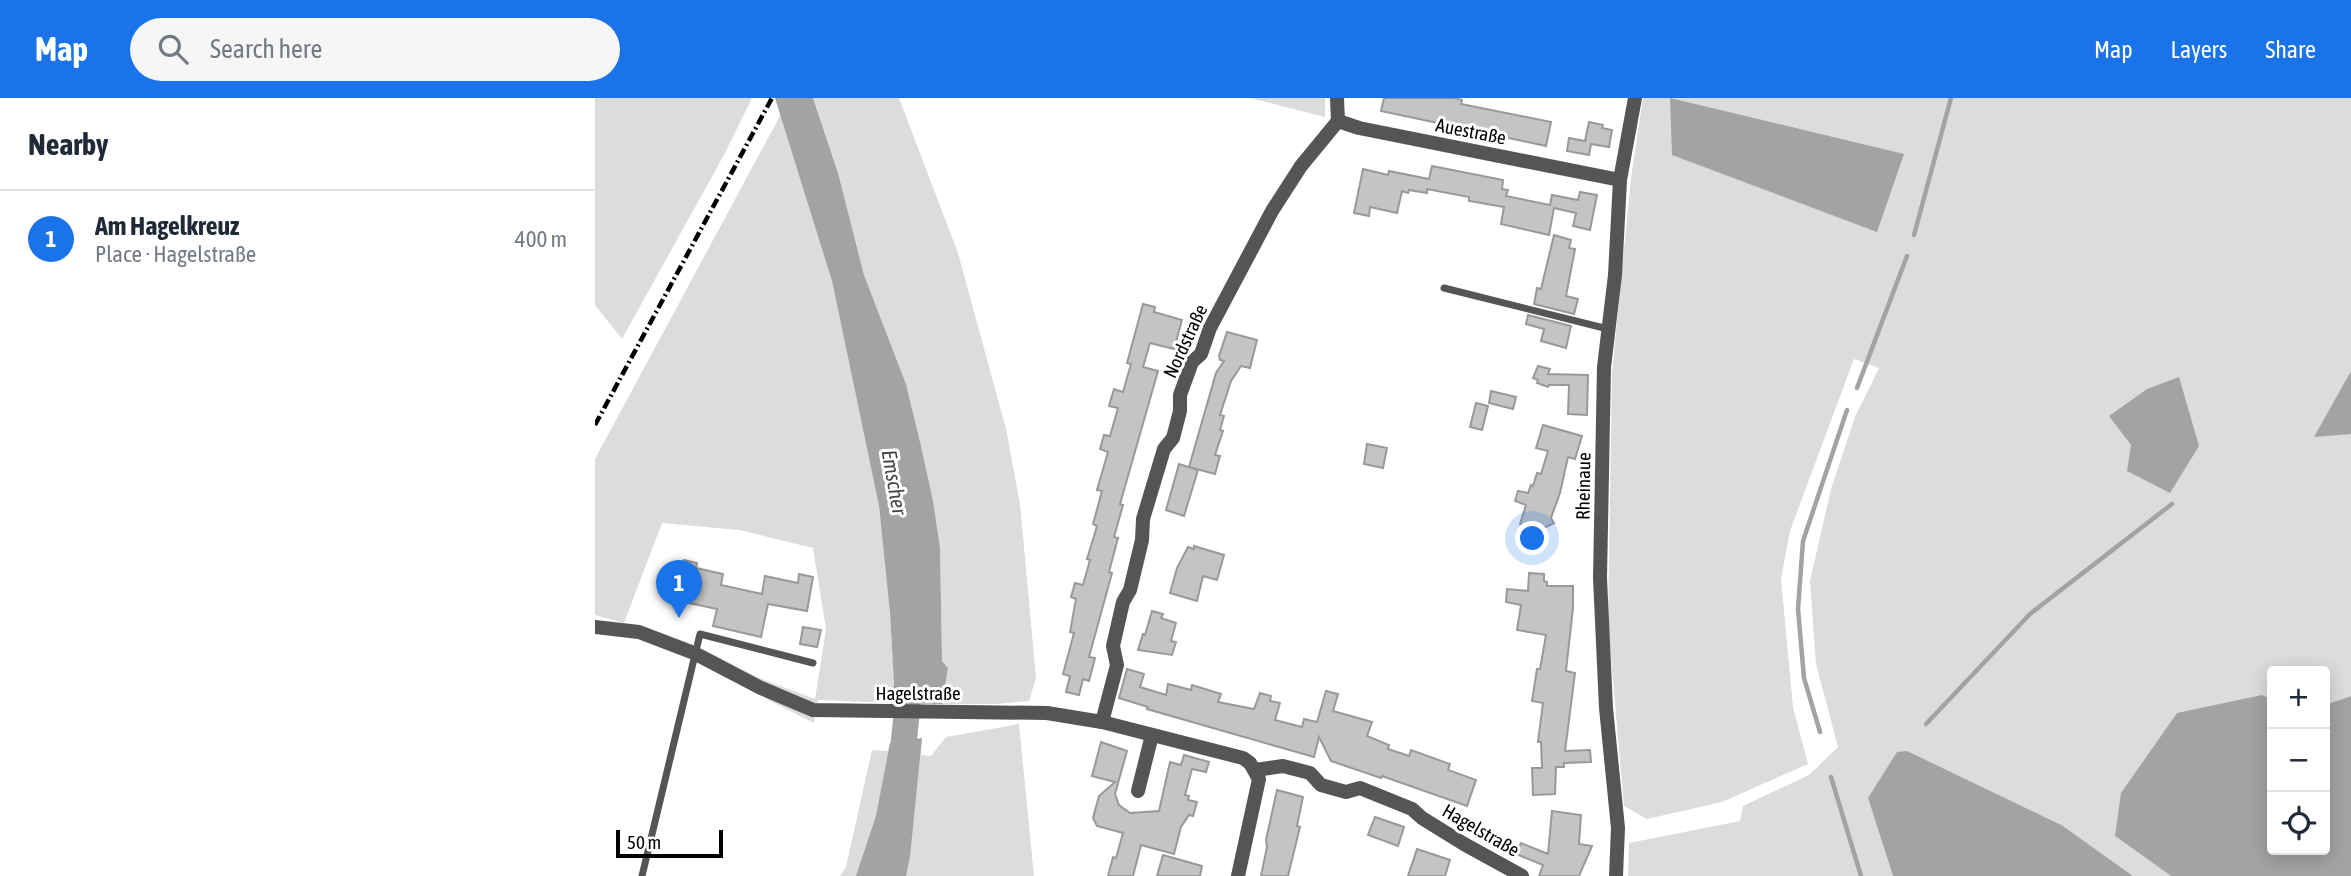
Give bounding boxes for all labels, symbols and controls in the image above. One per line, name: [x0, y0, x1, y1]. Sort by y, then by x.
search box: [130, 18, 620, 81]
text: Map: [35, 30, 88, 68]
icon: search: [154, 30, 192, 68]
text: Search here: [210, 34, 322, 64]
text: Map: [2094, 36, 2133, 63]
text: Layers: [2171, 36, 2227, 63]
text: Share: [2265, 36, 2316, 63]
street label: Auestraße: [1434, 113, 1508, 149]
text: Nearby: [28, 127, 108, 161]
text: Am Hagelkreuz: [95, 211, 239, 241]
text: 1: [46, 226, 56, 252]
text: 400 m: [515, 226, 567, 252]
text: Place · Hagelstraße: [95, 241, 256, 267]
street label: Nordstraße: [1158, 301, 1212, 381]
water label: Emscher: [878, 448, 913, 517]
street label: Rheinaue: [1571, 452, 1595, 520]
your location: [1515, 521, 1549, 555]
pin: 1: [656, 560, 702, 618]
map controls: [2267, 666, 2330, 855]
button: +: [2267, 666, 2330, 729]
street label: Hagelstraße: [875, 682, 961, 704]
button: −: [2267, 729, 2330, 792]
button: locate: [2267, 792, 2330, 855]
street label: Hagelstraße: [1439, 799, 1523, 861]
scale bar: [616, 827, 723, 859]
text: 50 m: [627, 831, 661, 853]

